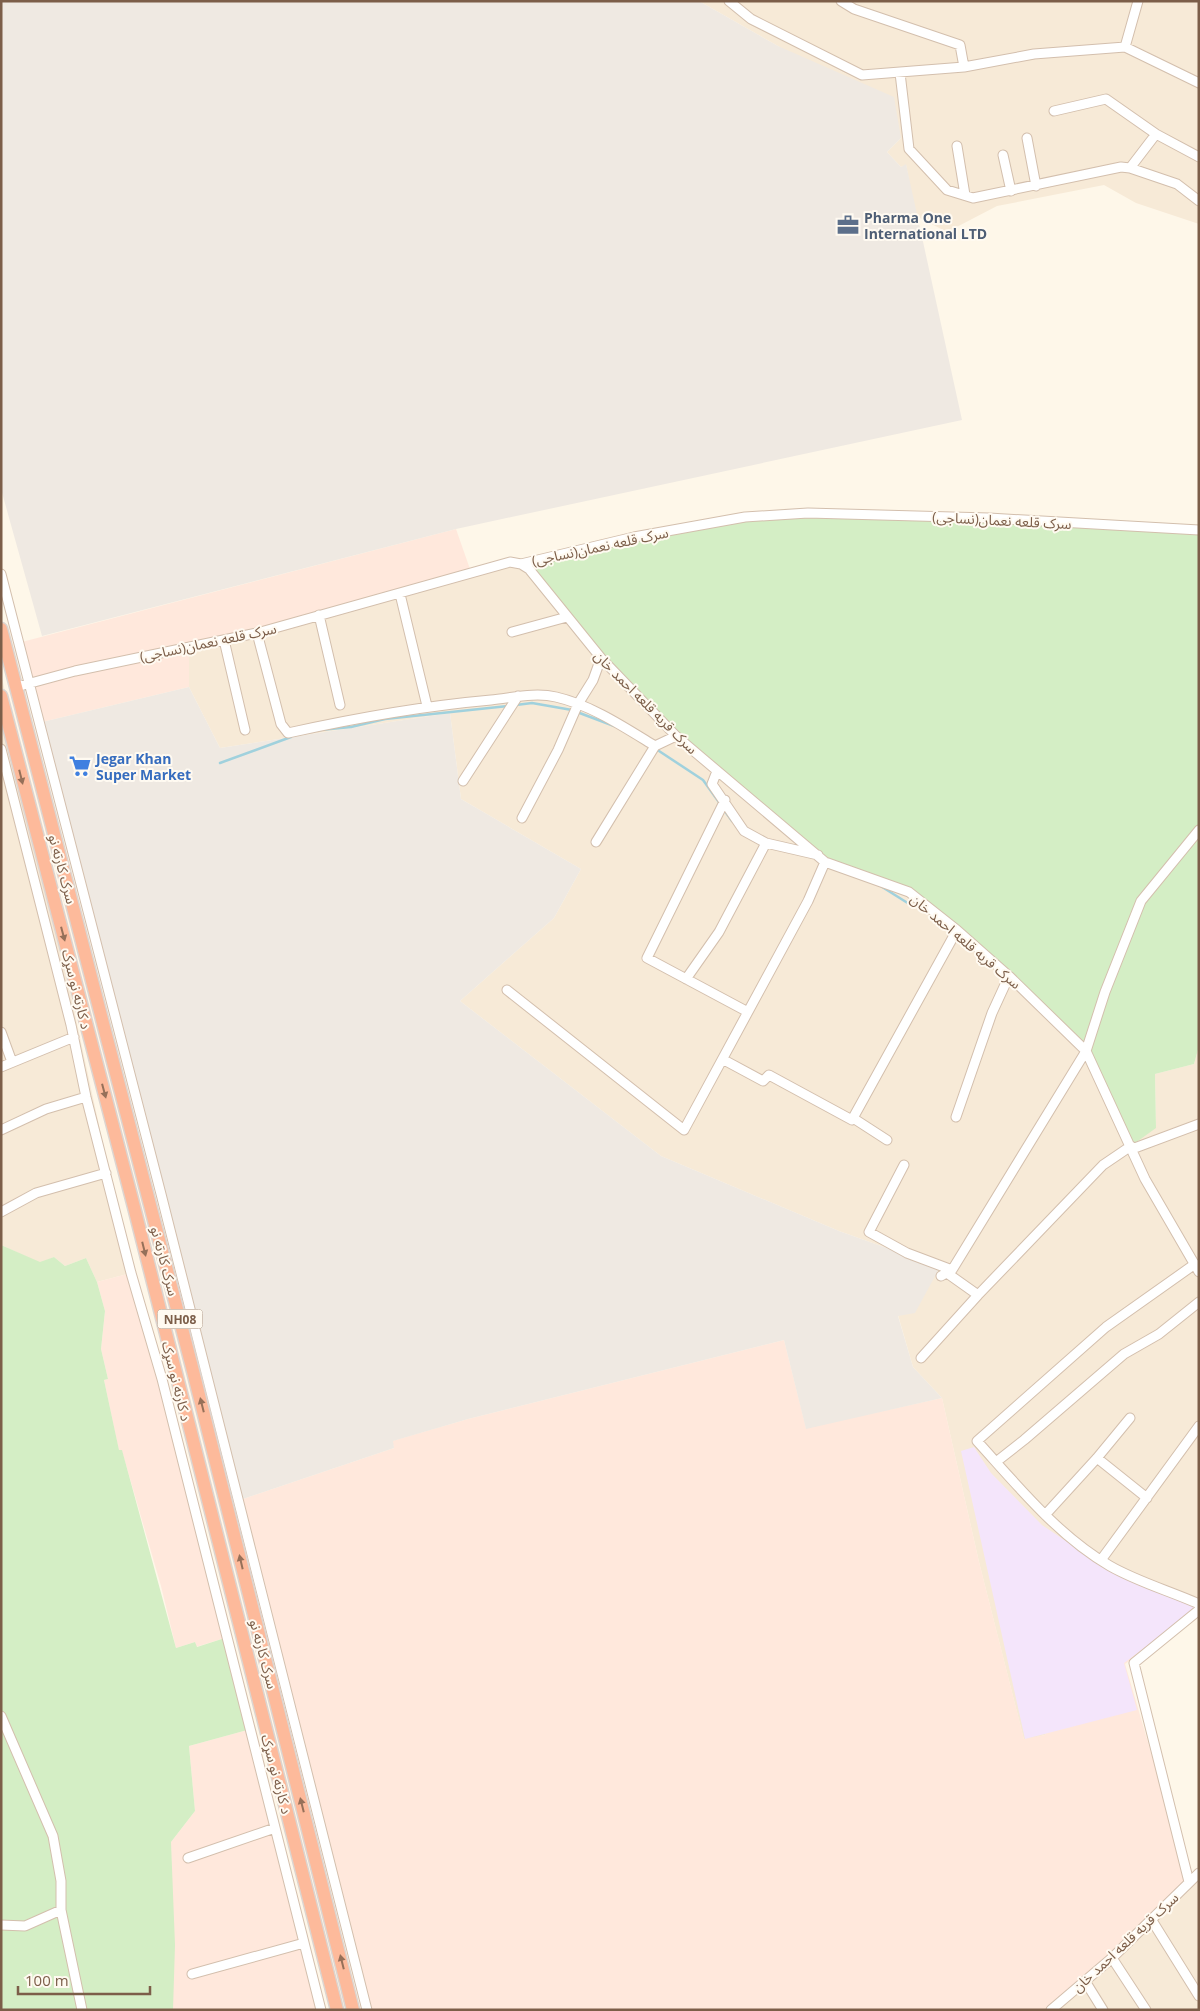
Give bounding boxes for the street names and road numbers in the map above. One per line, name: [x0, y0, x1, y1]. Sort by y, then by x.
street label: سرک قلعه نعمان(نساجی): [932, 507, 1072, 533]
street label: سرک قلعه نعمان(نساجی): [530, 522, 670, 570]
street label: سرک قلعه نعمان(نساجی): [138, 618, 278, 666]
street label: سرک قریه قلعه احمد خان: [590, 646, 702, 758]
street label: سرک کارته نو: [45, 832, 81, 906]
street label: سرک قریه قلعه احمد خان: [907, 889, 1025, 993]
street label: د کارته نو سړک: [58, 947, 96, 1031]
street label: سرک کارته نو: [147, 1224, 183, 1298]
road number: NH08: [158, 1310, 202, 1328]
street label: د کارته نو سړک: [158, 1339, 196, 1423]
street label: سرک کارته نو: [246, 1617, 282, 1691]
street label: د کارته نو سړک: [257, 1732, 297, 1816]
street label: سرک قریه قلعه احمد خان: [1068, 1888, 1182, 1996]

